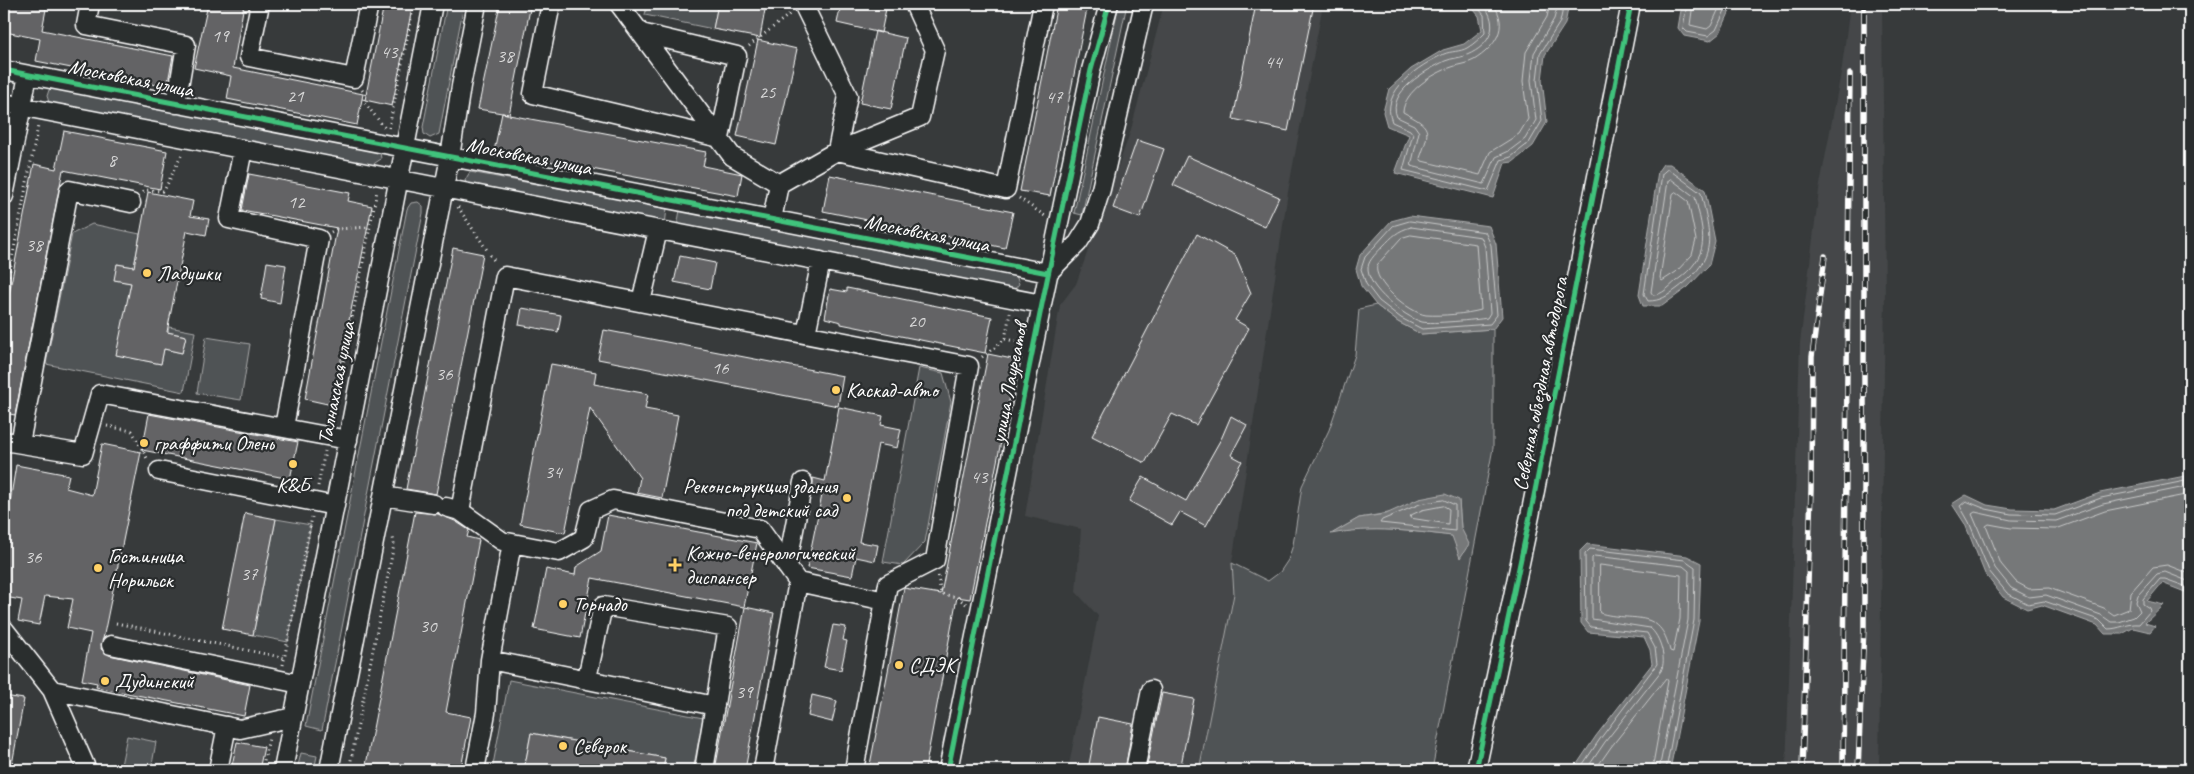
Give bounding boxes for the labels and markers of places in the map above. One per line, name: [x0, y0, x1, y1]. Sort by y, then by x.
place label: Ладушки: [157, 260, 222, 286]
marker: Ладушки: [141, 267, 153, 279]
place label: Каскад-авто: [846, 377, 940, 403]
marker: Каскад-авто: [830, 384, 842, 396]
place label: граффити Олень: [154, 430, 275, 456]
marker: граффити Олень: [138, 437, 150, 449]
marker: К&Б: [287, 458, 299, 470]
place label: К&Б: [277, 472, 313, 498]
place label: Реконструкция здания под детский сад: [683, 473, 839, 523]
marker: Реконструкция здания под детский сад: [841, 492, 853, 504]
place label: Кожно-венерологический диспансер: [686, 540, 856, 590]
place label: Гостиница Норильск: [108, 543, 185, 593]
marker: Кожно-венерологический диспансер: [668, 558, 682, 572]
marker: Гостиница Норильск: [92, 562, 104, 574]
place label: Торнадо: [573, 591, 628, 617]
marker: Торнадо: [557, 598, 569, 610]
place label: СДЭК: [909, 652, 959, 678]
marker: СДЭК: [893, 659, 905, 671]
place label: Дудинский: [115, 668, 195, 694]
marker: Дудинский: [99, 675, 111, 687]
place label: Северок: [573, 733, 627, 759]
marker: Северок: [557, 740, 569, 752]

